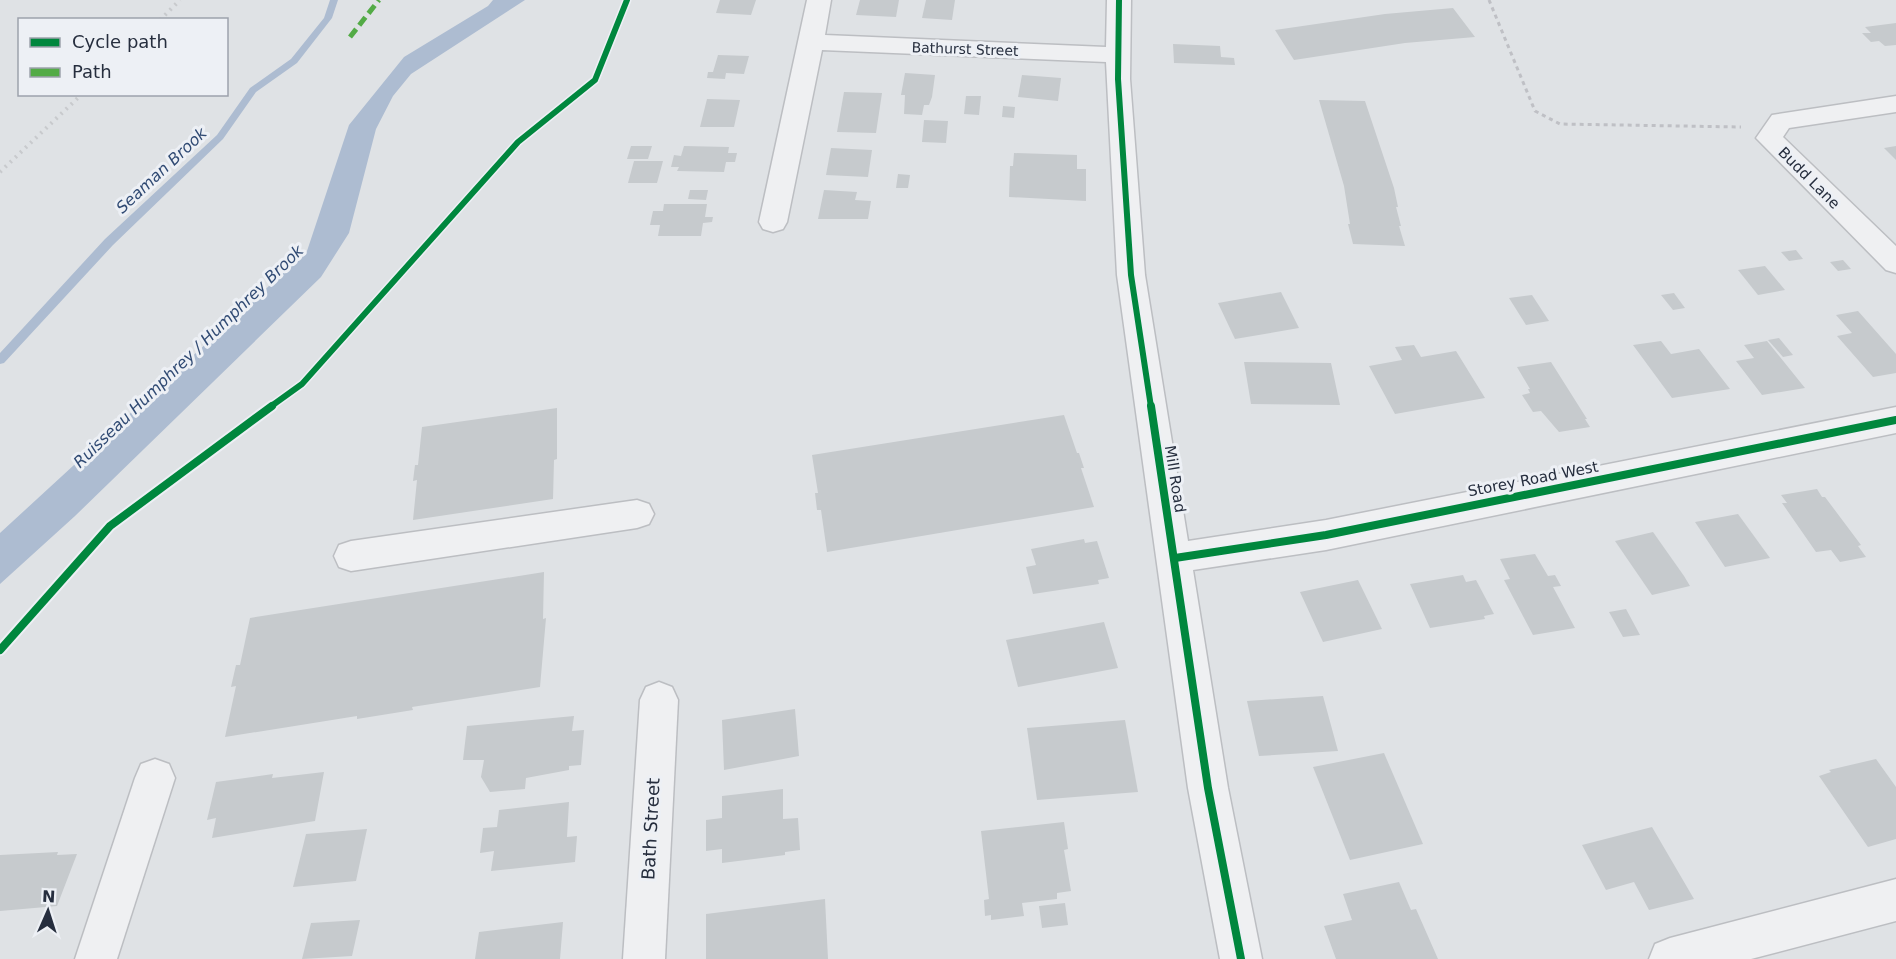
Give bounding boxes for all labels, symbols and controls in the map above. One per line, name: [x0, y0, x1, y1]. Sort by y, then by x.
legend: [18, 18, 228, 96]
text: Cycle path: [72, 31, 168, 52]
street label: Bathurst Street: [911, 39, 1019, 59]
text: Path: [72, 61, 112, 82]
water label: Seaman Brook: [112, 123, 211, 217]
street label: Budd Lane: [1774, 143, 1844, 213]
water label: Ruisseau Humphrey / Humphrey Brook: [69, 241, 308, 472]
street label: Mill Road: [1161, 444, 1189, 514]
street label: Storey Road West: [1466, 457, 1600, 500]
street label: Bath Street: [637, 777, 664, 881]
north arrow: [18, 881, 78, 941]
text: N: [42, 887, 56, 906]

